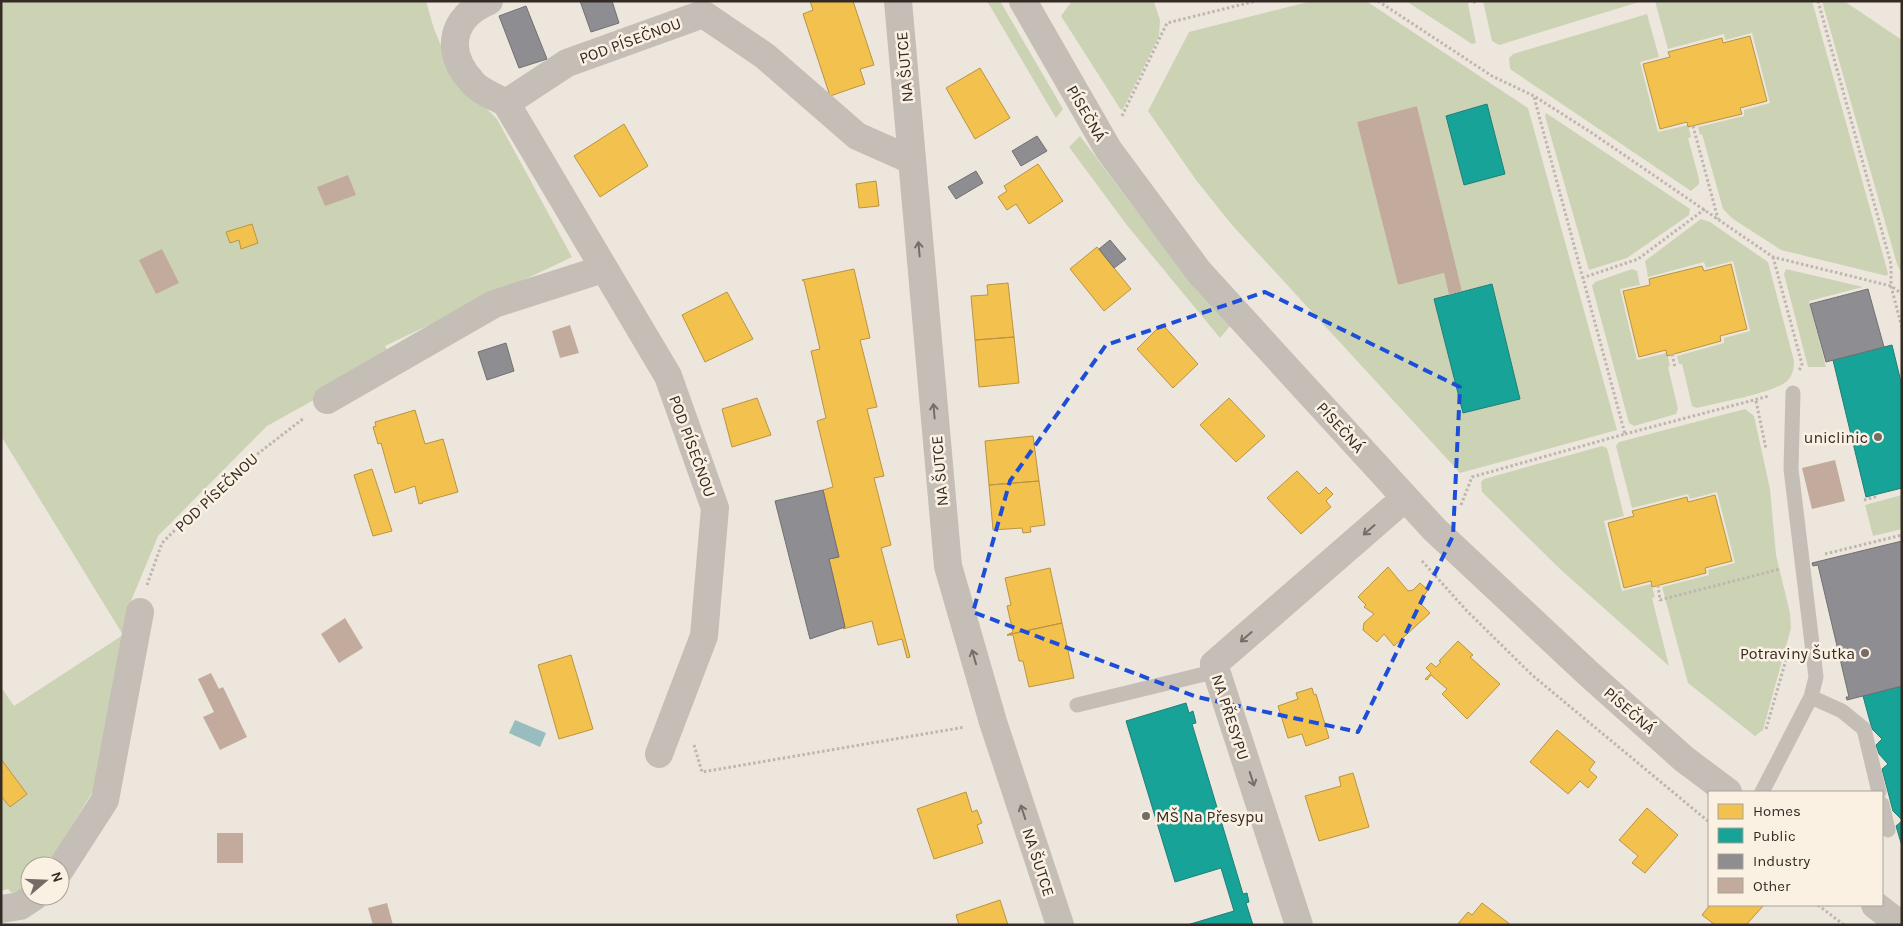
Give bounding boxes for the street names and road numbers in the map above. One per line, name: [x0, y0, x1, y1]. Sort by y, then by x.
street label: POD PÍSEČNOU: [577, 13, 684, 68]
street label: NA ŠUTCE: [892, 31, 917, 103]
street label: PÍSEČNÁ: [1063, 82, 1110, 145]
street label: POD PÍSEČNOU: [665, 393, 720, 500]
street label: PÍSEČNÁ: [1313, 398, 1368, 457]
street label: NA ŠUTCE: [927, 435, 952, 507]
street label: POD PÍSEČNOU: [171, 449, 262, 536]
street label: NA PŘESYPU: [1208, 672, 1253, 762]
street label: PÍSEČNÁ: [1600, 683, 1659, 738]
street label: NA ŠUTCE: [1019, 826, 1059, 899]

